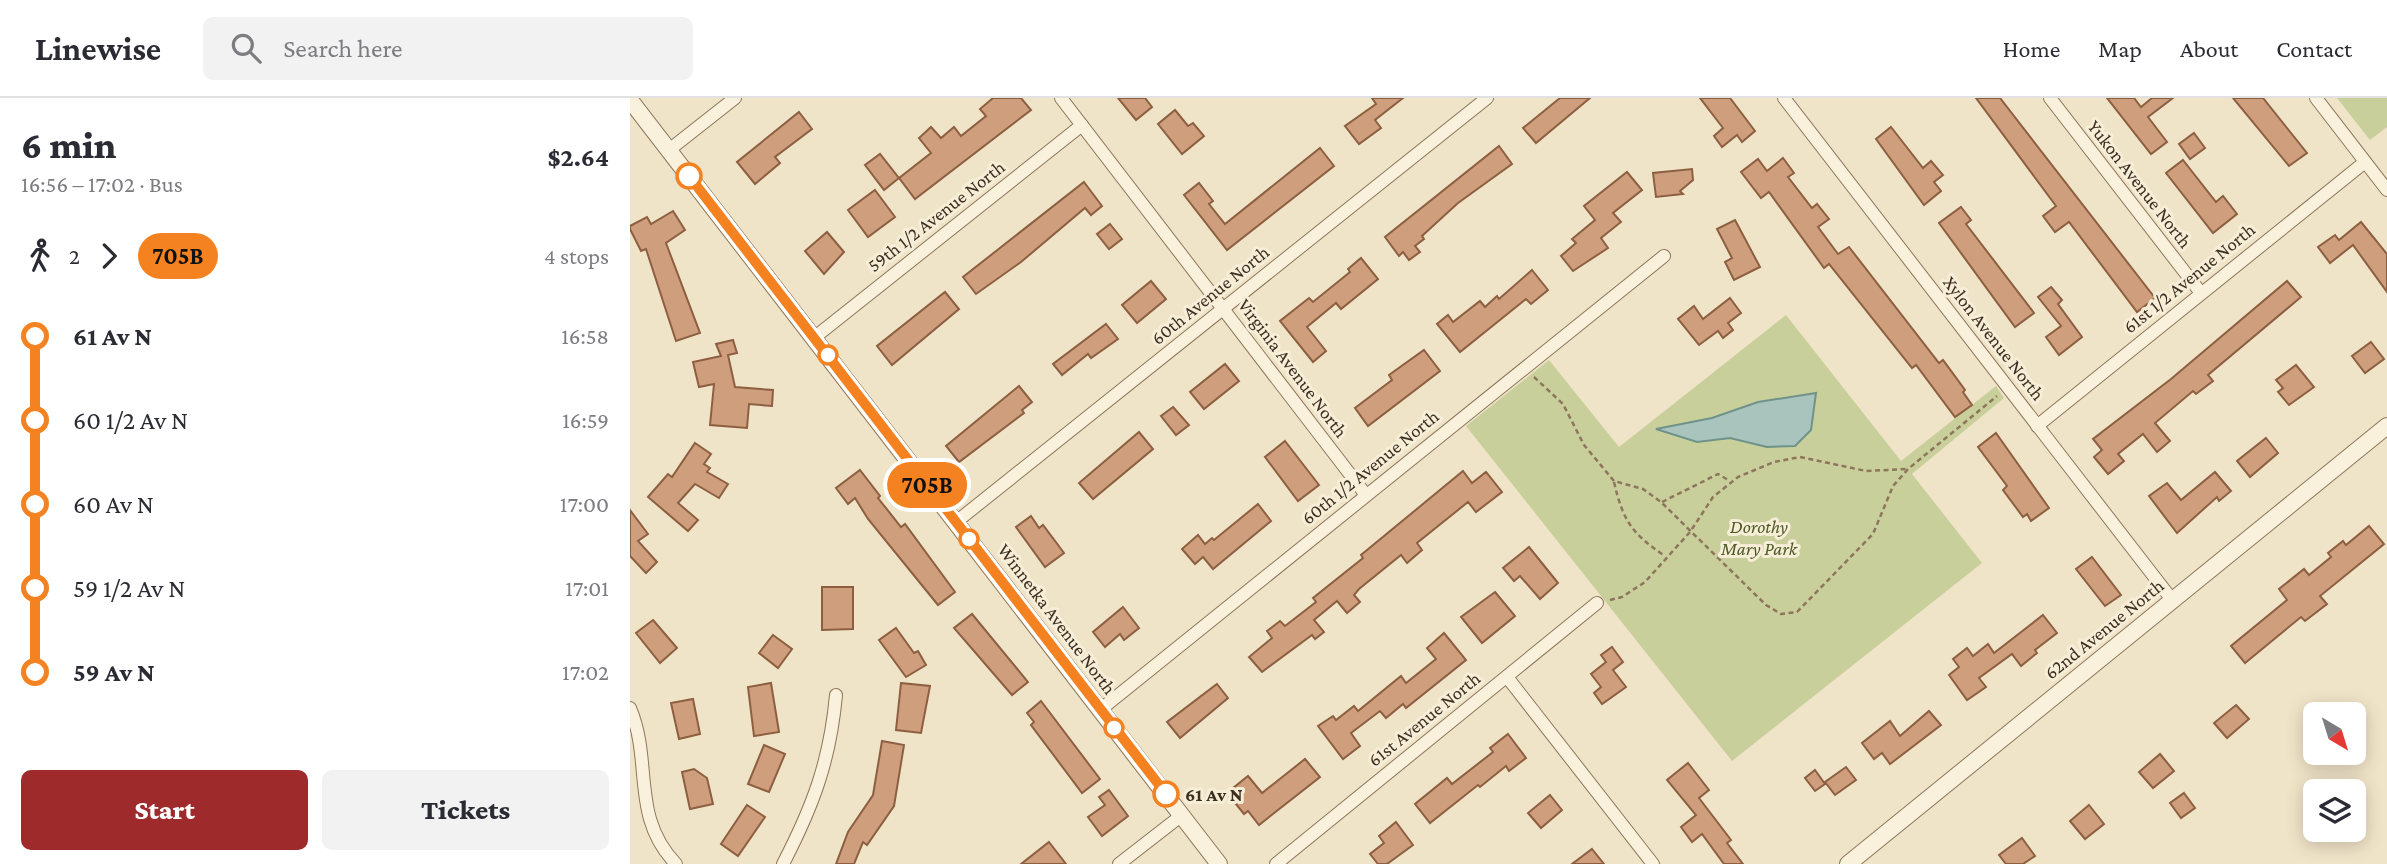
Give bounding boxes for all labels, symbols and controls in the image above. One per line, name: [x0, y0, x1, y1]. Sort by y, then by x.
search box: [203, 17, 693, 80]
icon: search: [227, 29, 265, 67]
text: Linewise: [35, 30, 161, 67]
text: Search here: [283, 34, 403, 63]
text: Home: [2003, 35, 2060, 62]
text: Map: [2098, 35, 2142, 62]
text: About: [2180, 35, 2238, 62]
text: Contact: [2276, 35, 2352, 62]
street label: Yukon Avenue North: [2084, 116, 2196, 252]
text: 6 min: [21, 124, 116, 166]
text: $2.64: [548, 143, 609, 172]
street label: 59th 1/2 Avenue North: [863, 156, 1009, 276]
unlabelled marker: [676, 163, 702, 189]
text: 16:56 – 17:02 · Bus: [21, 171, 183, 197]
street label: 61st 1/2 Avenue North: [2119, 219, 2259, 337]
icon: walk: [21, 237, 59, 275]
icon: forward: [90, 237, 128, 275]
street label: 60th Avenue North: [1147, 241, 1273, 349]
text: 705B: [152, 242, 204, 269]
text: 2: [69, 243, 80, 269]
text: 4 stops: [544, 243, 609, 269]
street label: Xylon Avenue North: [1939, 272, 2049, 404]
street label: Virginia Avenue North: [1234, 295, 1352, 441]
text: 61 Av N: [73, 322, 152, 351]
text: 16:58: [561, 323, 609, 349]
unlabelled marker: [818, 345, 838, 365]
street label: 60th 1/2 Avenue North: [1297, 405, 1443, 529]
text: 60 1/2 Av N: [73, 406, 188, 435]
text: 16:59: [562, 407, 609, 433]
line badge: 705B: [878, 462, 976, 508]
text: 705B: [901, 471, 953, 498]
text: 60 Av N: [73, 490, 154, 519]
text: 17:00: [560, 491, 609, 517]
park label: Dorothy Mary Park: [1720, 516, 1798, 559]
unlabelled marker: [959, 529, 979, 549]
street label: Winnetka Avenue North: [994, 540, 1120, 698]
text: 59 1/2 Av N: [73, 574, 185, 603]
text: 17:01: [565, 575, 609, 601]
street label: 62nd Avenue North: [2040, 575, 2168, 683]
text: 59 Av N: [73, 658, 155, 687]
text: 17:02: [562, 659, 609, 685]
street label: 61st Avenue North: [1364, 667, 1484, 771]
north arrow: [2303, 702, 2366, 765]
map controls: [2303, 702, 2366, 842]
unlabelled marker: [1104, 718, 1124, 738]
button: Start: [21, 770, 308, 850]
button: Tickets: [322, 770, 609, 850]
button: layers: [2303, 779, 2366, 842]
marker: 61 Av N: [1153, 781, 1179, 807]
place label: 61 Av N: [1185, 784, 1243, 805]

